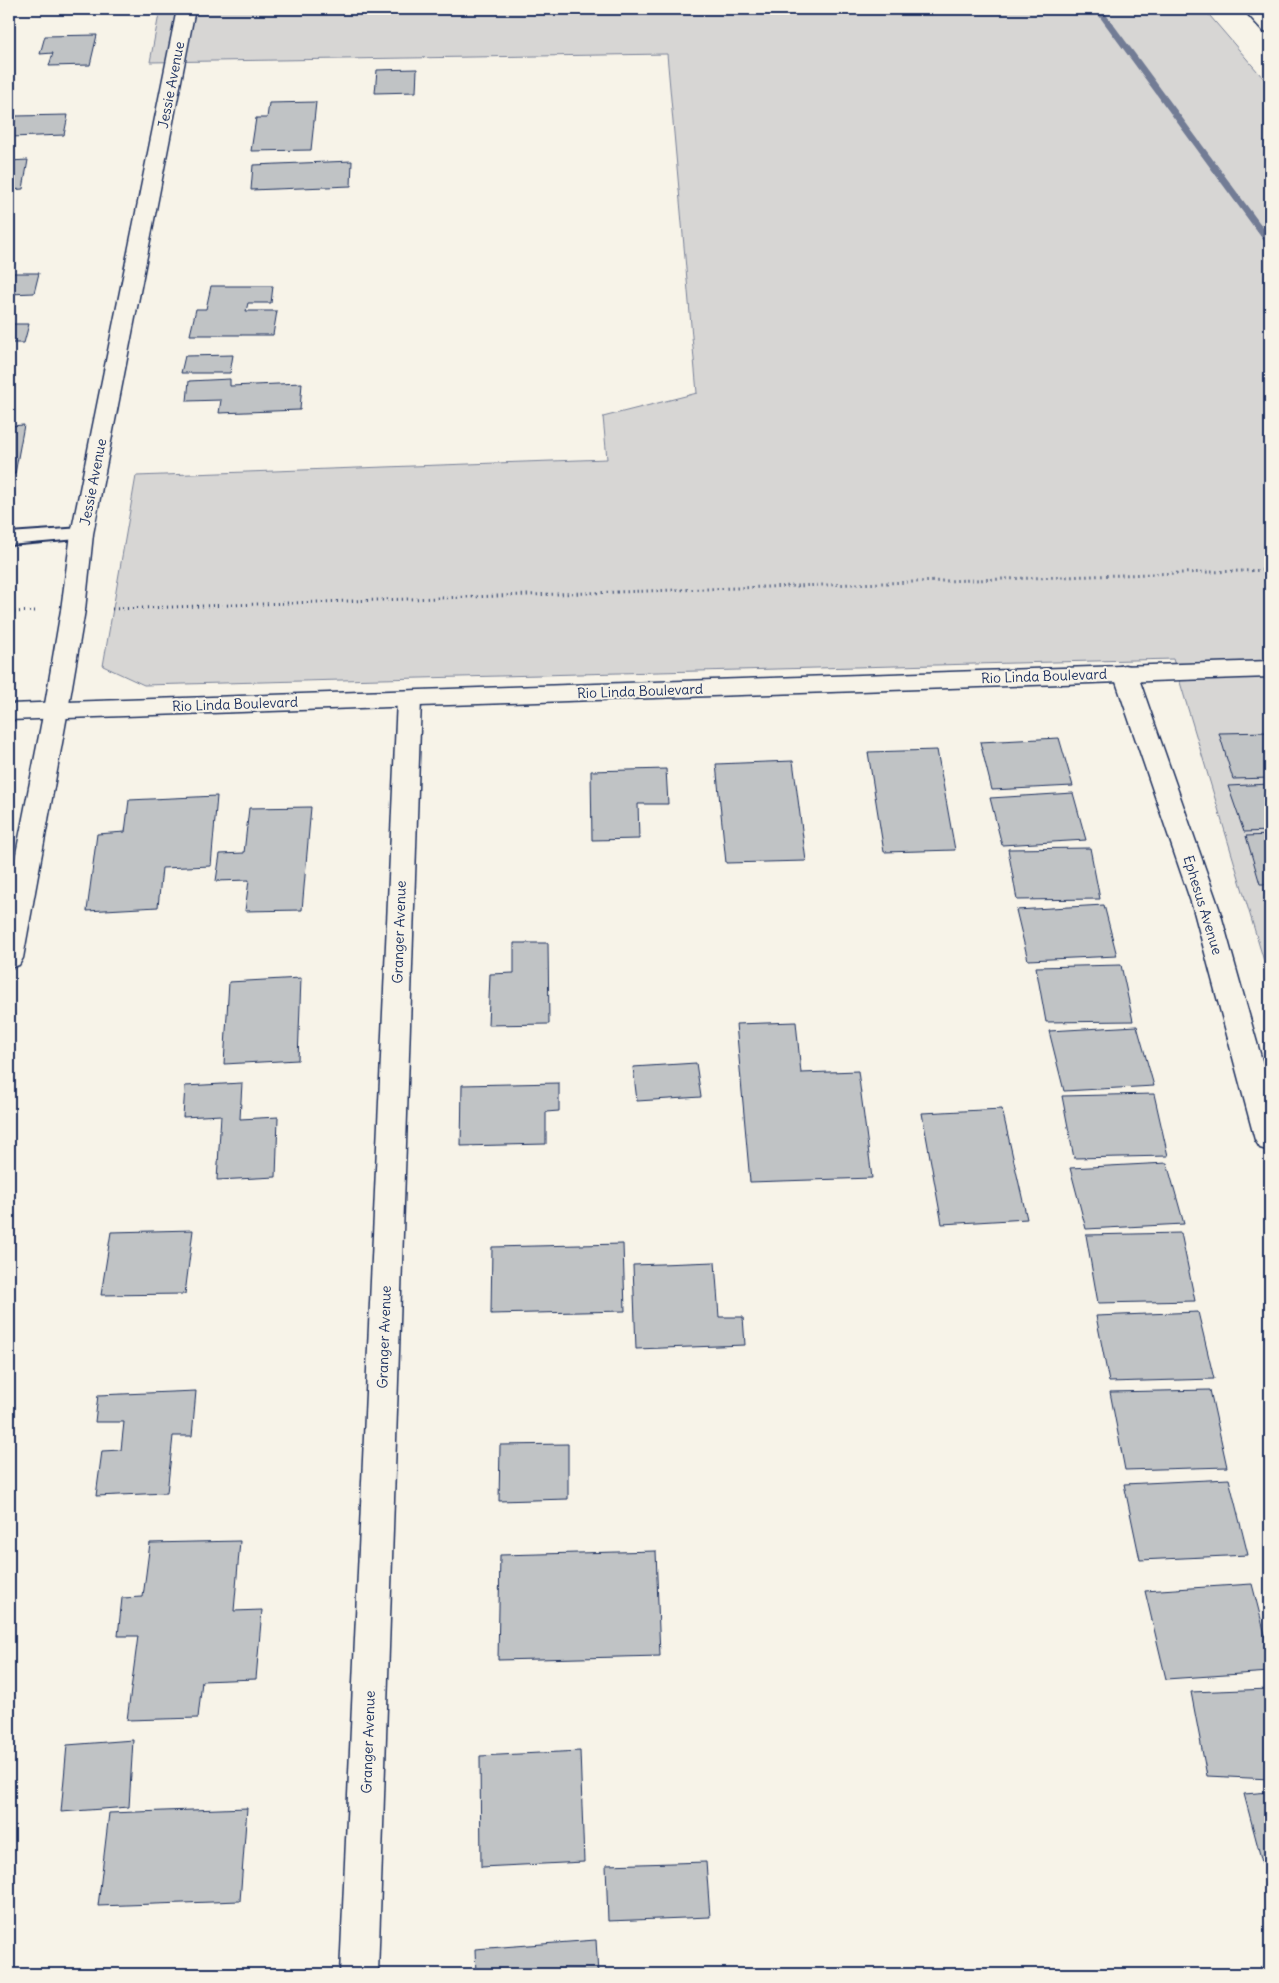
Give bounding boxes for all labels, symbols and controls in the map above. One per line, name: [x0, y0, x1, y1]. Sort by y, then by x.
street label: Jessie Avenue: [154, 40, 188, 130]
street label: Jessie Avenue: [76, 437, 110, 527]
street label: Rio Linda Boulevard: [981, 665, 1107, 687]
street label: Rio Linda Boulevard: [577, 680, 703, 702]
street label: Rio Linda Boulevard: [172, 693, 298, 715]
street label: Ephesus Avenue: [1179, 853, 1227, 957]
street label: Granger Avenue: [388, 880, 410, 984]
street label: Granger Avenue: [373, 1285, 395, 1389]
street label: Granger Avenue: [357, 1690, 379, 1794]

